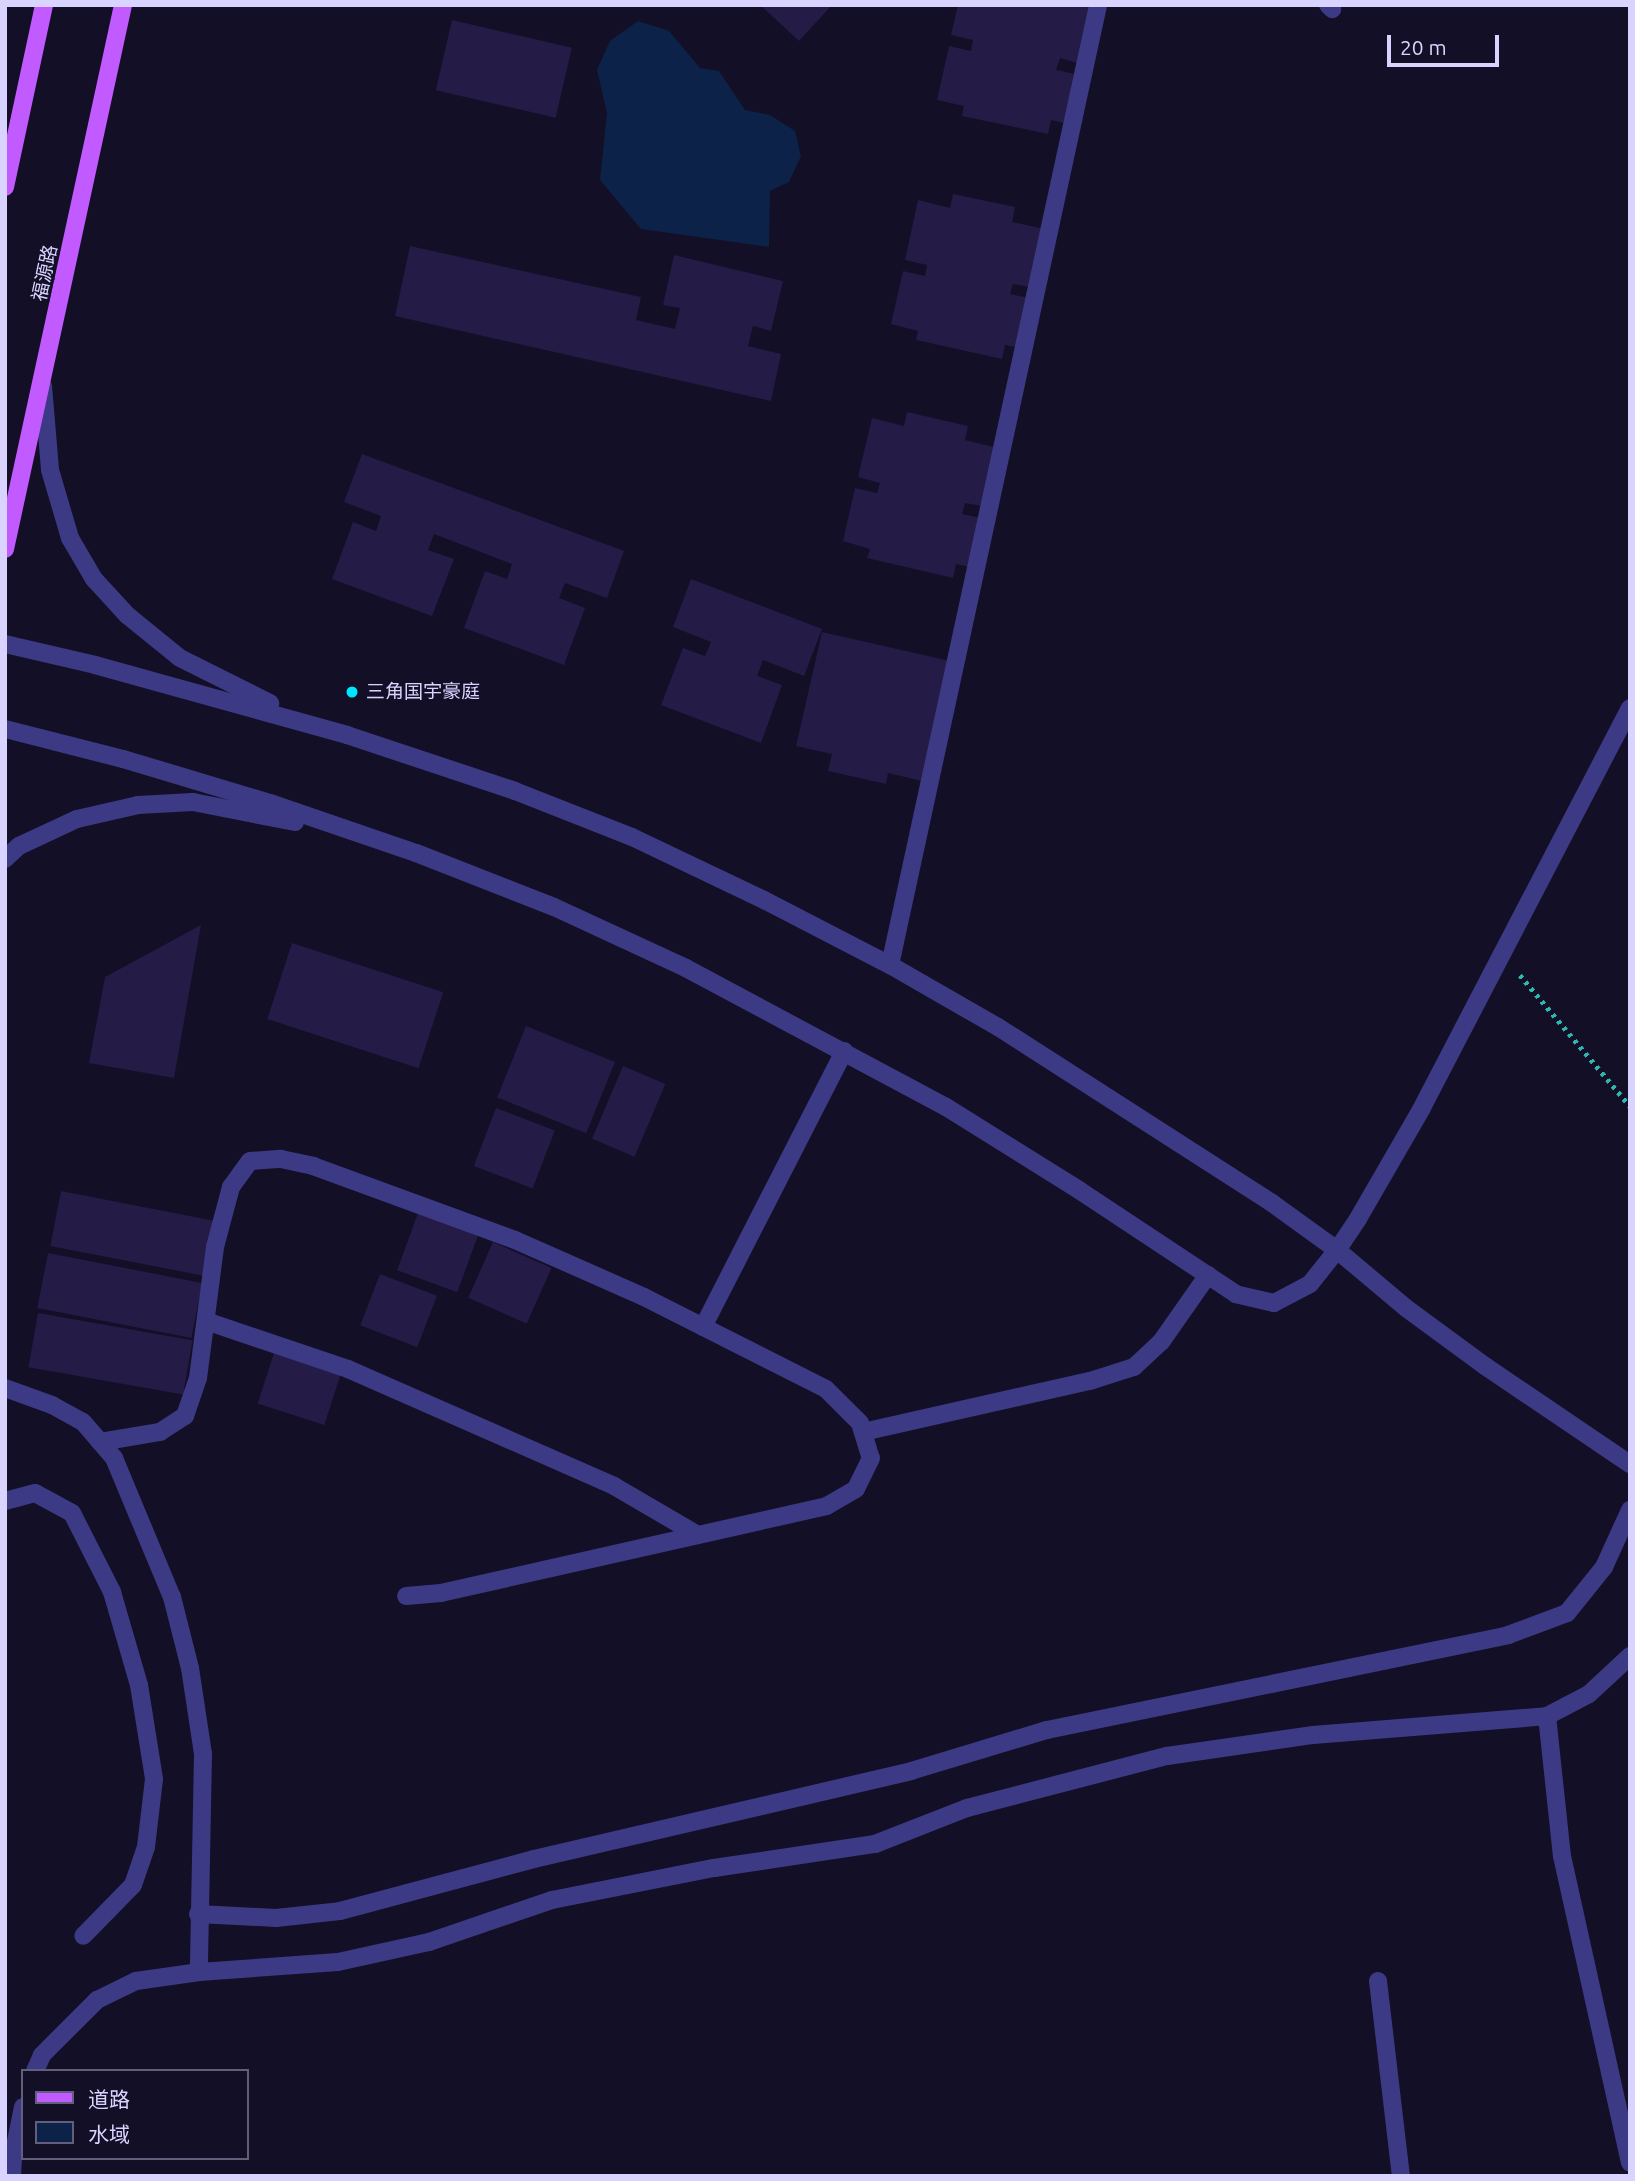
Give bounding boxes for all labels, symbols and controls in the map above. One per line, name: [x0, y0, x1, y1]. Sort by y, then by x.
scale bar: [1390, 21, 1502, 65]
text: 20 m: [1400, 35, 1447, 59]
street label: 福源路: [28, 243, 62, 303]
place label: 三角国宇豪庭: [366, 681, 480, 703]
marker: 三角国宇豪庭: [344, 684, 360, 700]
legend: [21, 2069, 248, 2160]
text: 道路: [88, 2087, 130, 2111]
text: 水域: [88, 2122, 130, 2146]

